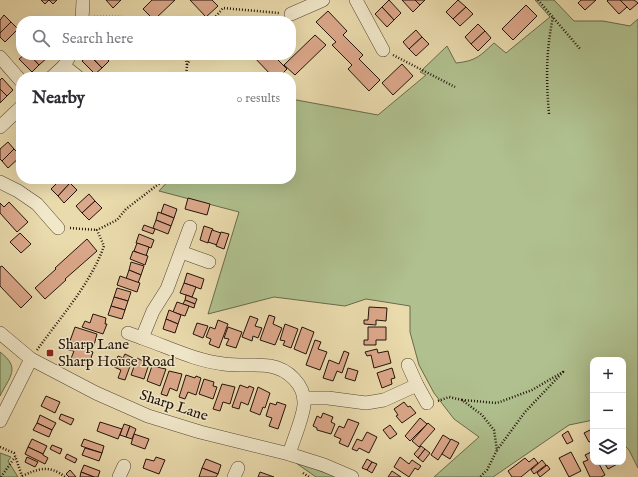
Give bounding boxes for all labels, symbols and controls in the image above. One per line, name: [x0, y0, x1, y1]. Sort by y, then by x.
search box: [16, 16, 296, 60]
icon: search: [30, 27, 52, 49]
text: Search here: [62, 29, 133, 48]
text: Nearby: [32, 88, 85, 109]
text: 0 results: [236, 90, 280, 107]
place label: Sharp Lane Sharp House Road: [58, 335, 176, 371]
marker: Sharp Lane Sharp House Road: [45, 348, 55, 358]
map controls: [590, 357, 626, 465]
button: +: [590, 357, 626, 393]
street label: Sharp Lane: [137, 385, 211, 426]
button: −: [590, 393, 626, 429]
button: layers: [590, 429, 626, 465]

